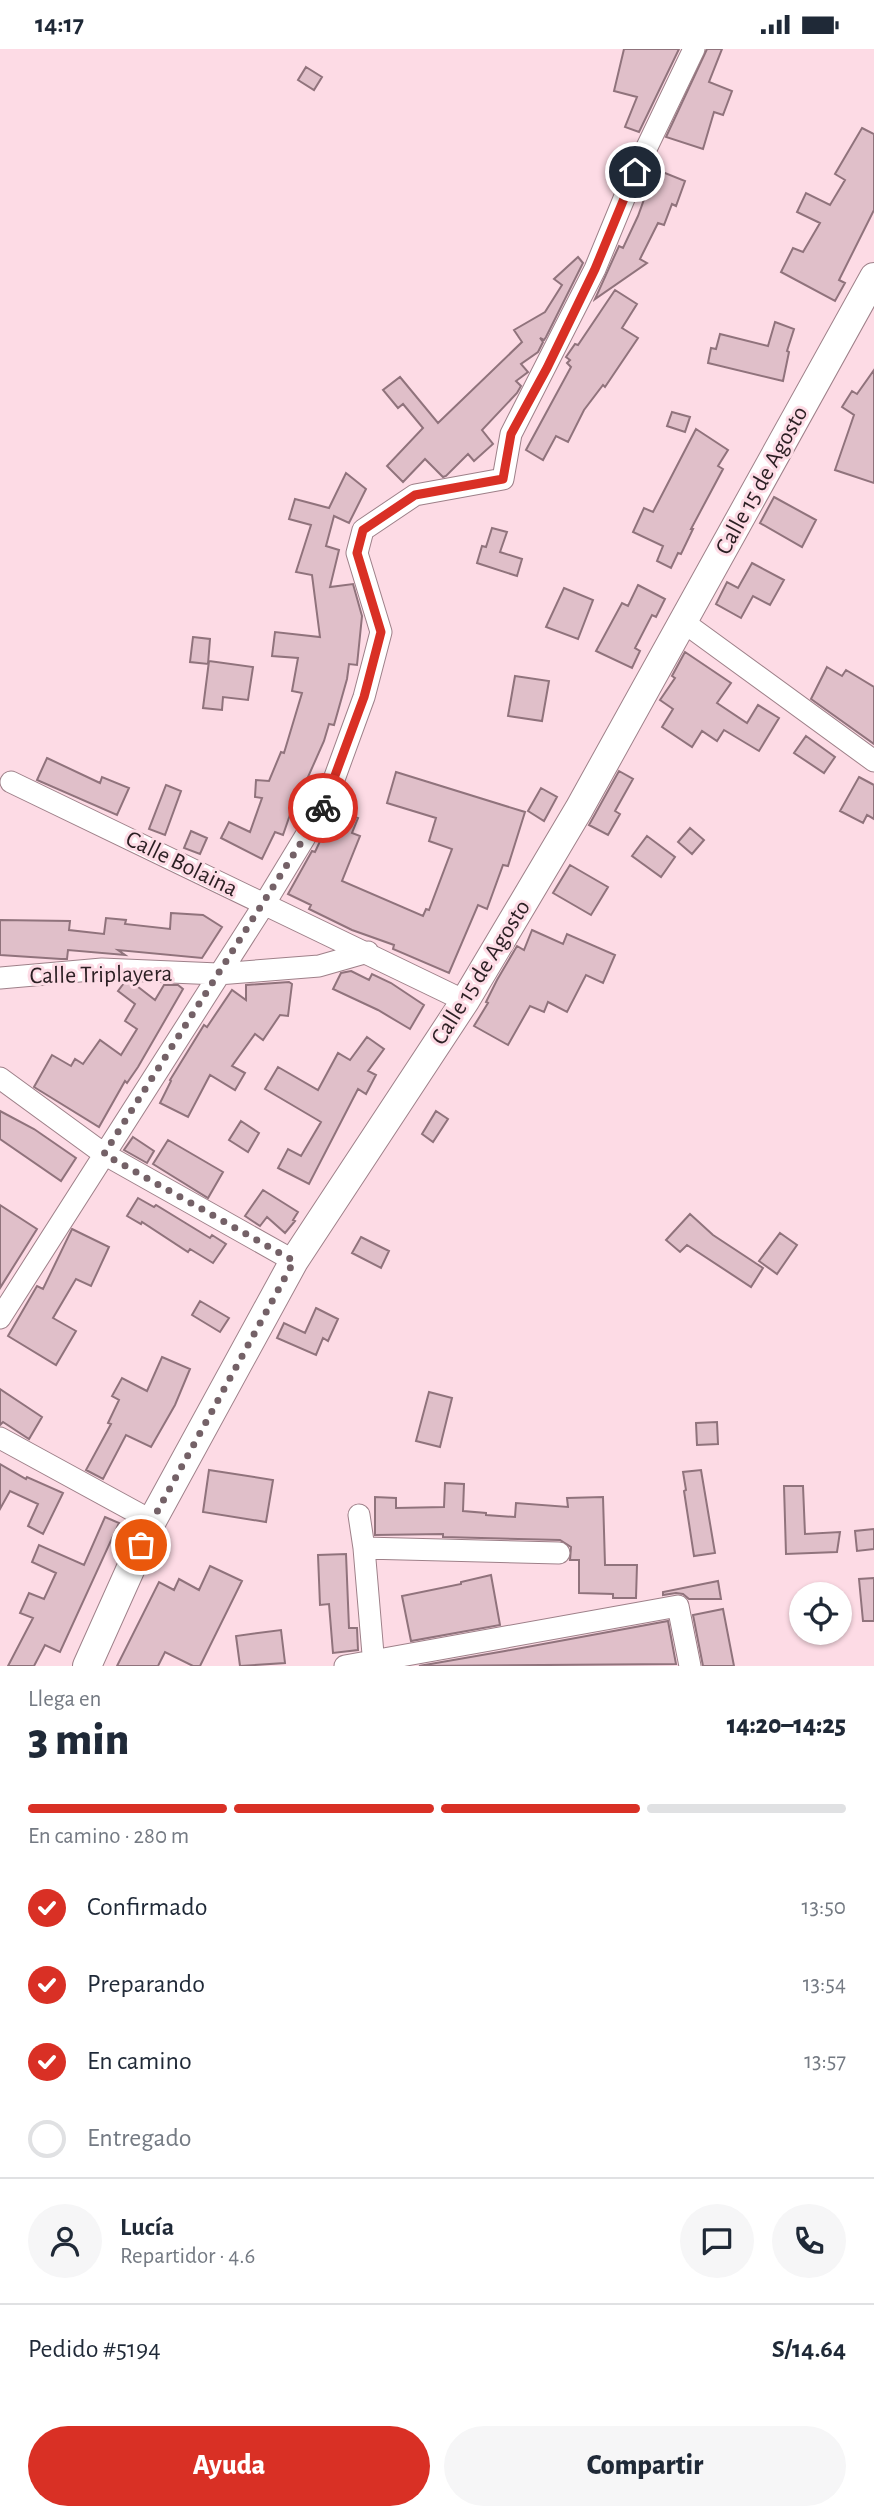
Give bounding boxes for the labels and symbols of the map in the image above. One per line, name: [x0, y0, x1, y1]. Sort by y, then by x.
pin: [605, 142, 665, 202]
street label: Calle 15 de Agosto: [711, 402, 812, 559]
courier: [288, 773, 358, 843]
street label: Calle Bolaina: [122, 827, 241, 901]
street label: Calle 15 de Agosto: [427, 896, 535, 1049]
street label: Calle Triplayera: [29, 962, 173, 988]
pin: [111, 1515, 171, 1575]

